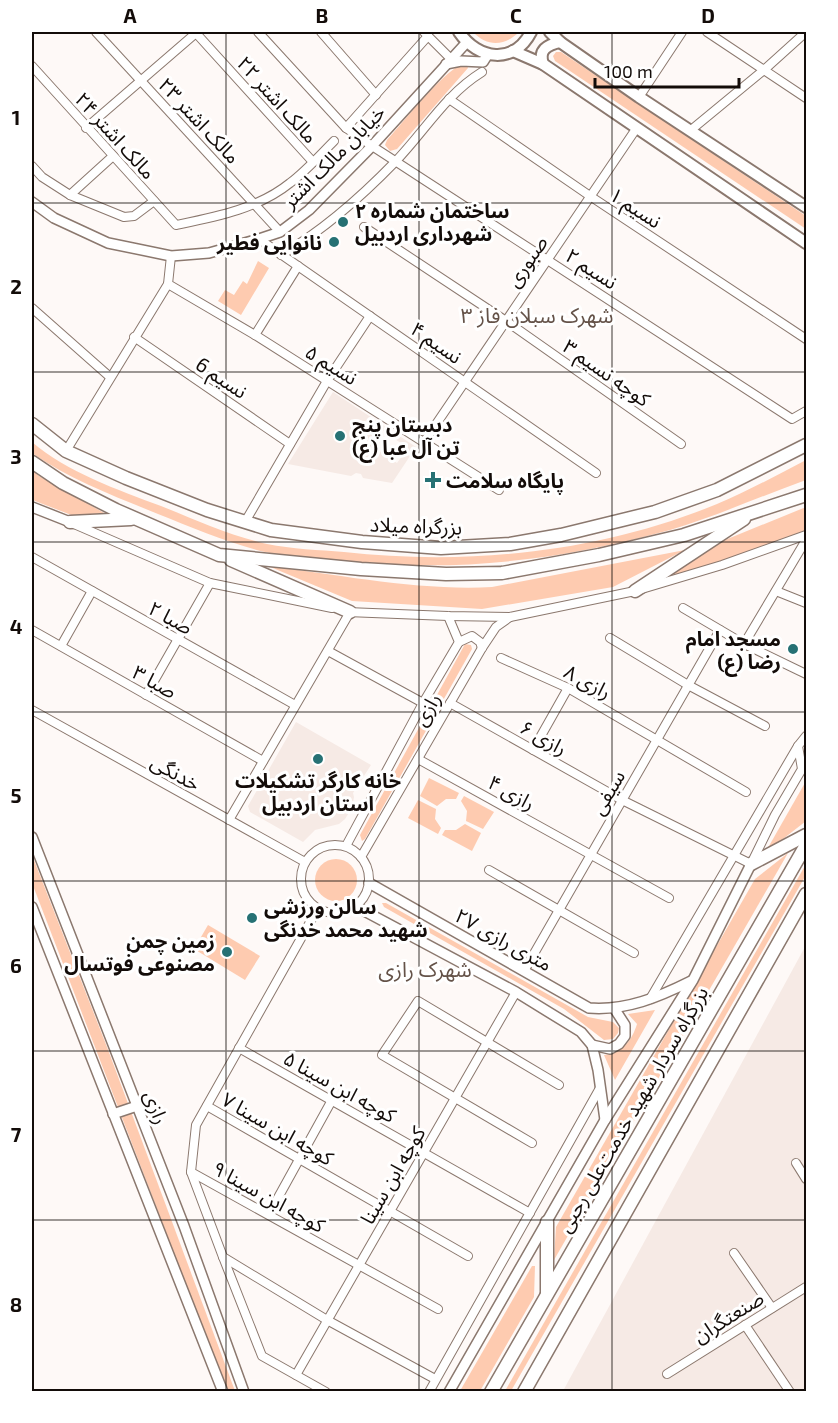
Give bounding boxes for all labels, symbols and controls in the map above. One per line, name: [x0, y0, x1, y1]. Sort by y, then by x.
text: A: [123, 3, 137, 27]
text: B: [316, 3, 328, 27]
text: C: [510, 3, 522, 27]
text: D: [701, 3, 715, 27]
street label: مالک اشتر ۲۲: [232, 51, 323, 148]
scale bar: [595, 51, 739, 89]
text: 100 m: [604, 60, 653, 82]
street label: مالک اشتر ۲۳: [153, 72, 246, 169]
street label: مالک اشتر ۲۴: [70, 87, 161, 184]
street label: خیابان مالک اشتر: [276, 100, 390, 214]
text: 1: [12, 105, 20, 129]
street label: نسیم ۱: [603, 181, 666, 236]
place label: ساختمان شماره ۲ شهرداری اردبیل: [355, 198, 510, 246]
marker: ساختمان شماره ۲ شهرداری اردبیل: [336, 215, 350, 229]
place label: نانوایی فطیر: [216, 230, 322, 255]
street label: صبوری: [500, 231, 553, 292]
marker: نانوایی فطیر: [327, 235, 341, 249]
street label: نسیم ۲: [559, 242, 622, 297]
text: 2: [10, 274, 22, 298]
district label: شهرک سبلان فاز ۳: [461, 302, 613, 328]
street label: نسیم ۴: [404, 316, 467, 371]
street label: کوچه نسیم ۳: [557, 333, 656, 414]
street label: نسیم ۵: [299, 339, 363, 393]
street label: نسیم 6: [189, 351, 252, 406]
place label: دبستان پنج تن آل عبا (ع): [352, 412, 460, 463]
marker: دبستان پنج تن آل عبا (ع): [333, 429, 347, 443]
text: 3: [10, 444, 22, 468]
place label: پایگاه سلامت: [446, 468, 564, 495]
marker: پایگاه سلامت: [424, 471, 442, 489]
street label: بزرگراه میلاد: [369, 511, 463, 540]
street label: صبا ۲: [145, 595, 197, 639]
text: 4: [10, 614, 23, 638]
place label: مسجد امام رضا (ع): [686, 626, 781, 677]
marker: مسجد امام رضا (ع): [786, 642, 800, 656]
street label: صبا ۳: [129, 659, 181, 703]
street label: رازی ۸: [560, 659, 616, 704]
street label: رازی: [407, 688, 446, 730]
street label: رازی ۶: [516, 714, 572, 761]
street label: خدنگی: [147, 749, 205, 796]
marker: خانه کارگر تشکیلات استان اردبیل: [311, 752, 325, 766]
street label: سیفی: [585, 765, 630, 819]
place label: خانه کارگر تشکیلات استان اردبیل: [235, 768, 401, 816]
street label: رازی ۴: [484, 769, 540, 816]
text: 5: [10, 783, 22, 807]
place label: سالن ورزشی شهید محمد خدنگی: [264, 894, 428, 942]
street label: ۲۷ متری رازی: [451, 903, 557, 976]
marker: سالن ورزشی شهید محمد خدنگی: [245, 911, 259, 925]
place label: زمین چمن مصنوعی فوتسال: [64, 928, 215, 976]
marker: زمین چمن مصنوعی فوتسال: [220, 945, 234, 959]
text: 6: [10, 953, 22, 977]
district label: شهرک رازی: [378, 956, 472, 982]
street label: بزرگراه سردار شهید خدمت‌علی رجبی: [552, 982, 713, 1237]
street label: کوچه ابن سینا ۵: [279, 1045, 401, 1129]
street label: کوچه ابن سینا ۷: [217, 1086, 339, 1172]
street label: رازی: [139, 1087, 174, 1128]
street label: کوچه ابن سینا: [354, 1121, 432, 1229]
text: 7: [11, 1122, 22, 1146]
street label: کوچه ابن سینا ۹: [208, 1155, 330, 1239]
street label: صنعتگران: [688, 1285, 768, 1348]
text: 8: [10, 1292, 22, 1316]

